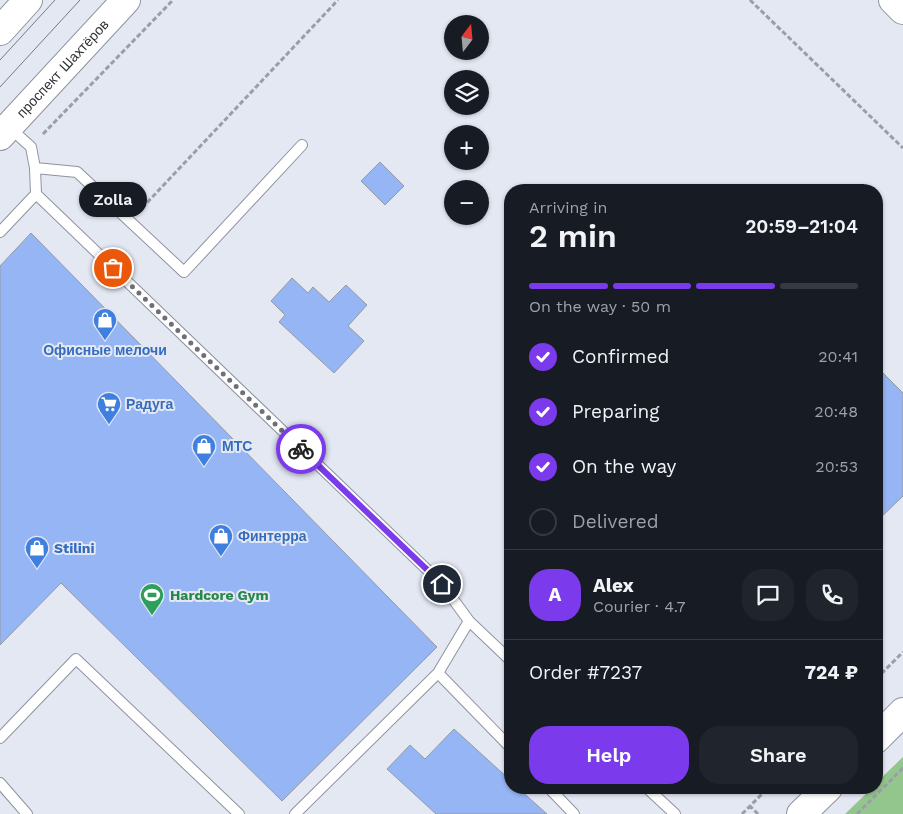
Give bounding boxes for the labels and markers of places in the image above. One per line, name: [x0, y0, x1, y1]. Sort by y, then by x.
callout: Zolla: [79, 183, 147, 218]
pin: [92, 247, 134, 289]
shop icon: Офисные мелочи: [92, 307, 118, 341]
place label: Офисные мелочи: [43, 342, 167, 358]
supermarket icon: Радуга: [96, 391, 122, 425]
place label: Радуга: [126, 396, 174, 412]
shop icon: МТС: [191, 433, 217, 467]
place label: МТС: [222, 438, 252, 454]
shop icon: Финтерра: [208, 523, 234, 557]
place label: Финтерра: [238, 528, 307, 544]
shop icon: Stilini: [24, 535, 50, 569]
place label: Stilini: [54, 540, 95, 556]
pin: [421, 563, 463, 605]
sports icon: Hardcore Gym: [139, 582, 165, 616]
place label: Hardcore Gym: [170, 587, 269, 603]

